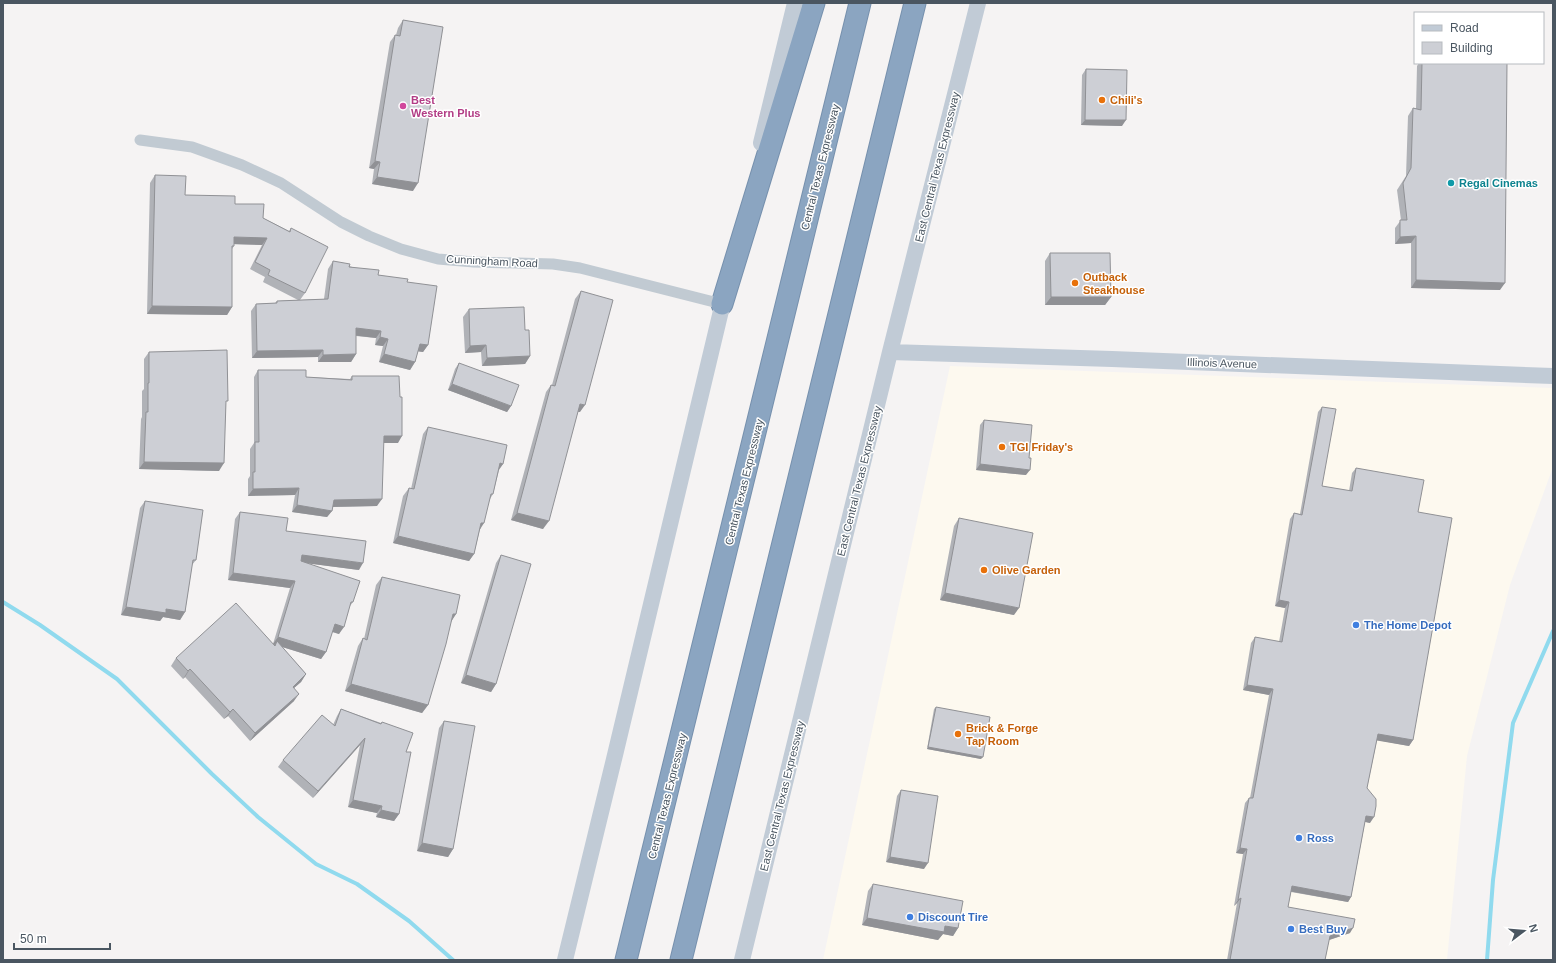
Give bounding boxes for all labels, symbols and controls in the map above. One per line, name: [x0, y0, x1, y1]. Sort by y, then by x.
legend: [1414, 12, 1544, 64]
text: Road: [1450, 21, 1479, 35]
text: Building: [1450, 41, 1493, 55]
street label: East Central Texas Expressway: [912, 90, 962, 243]
place label: Best Western Plus: [411, 94, 481, 119]
place label: Chili's: [1110, 94, 1143, 106]
marker: Chili's: [1097, 95, 1107, 105]
marker: Best Western Plus: [398, 101, 408, 111]
street label: Central Texas Expressway: [799, 102, 842, 231]
place label: Regal Cinemas: [1459, 177, 1538, 189]
marker: Regal Cinemas: [1446, 178, 1456, 188]
street label: Cunningham Road: [446, 253, 538, 269]
place label: Outback Steakhouse: [1083, 271, 1145, 296]
marker: Outback Steakhouse: [1070, 278, 1080, 288]
street label: Illinois Avenue: [1187, 356, 1257, 370]
street label: East Central Texas Expressway: [834, 404, 884, 557]
street label: Central Texas Expressway: [723, 417, 766, 546]
place label: TGI Friday's: [1010, 441, 1073, 453]
marker: TGI Friday's: [997, 442, 1007, 452]
place label: Olive Garden: [992, 564, 1061, 576]
marker: Olive Garden: [979, 565, 989, 575]
place label: The Home Depot: [1364, 619, 1452, 631]
marker: The Home Depot: [1351, 620, 1361, 630]
street label: East Central Texas Expressway: [757, 719, 807, 872]
place label: Brick & Forge Tap Room: [966, 722, 1038, 747]
marker: Brick & Forge Tap Room: [953, 729, 963, 739]
street label: Central Texas Expressway: [646, 731, 689, 860]
place label: Ross: [1307, 832, 1334, 844]
marker: Ross: [1294, 833, 1304, 843]
place label: Discount Tire: [918, 911, 988, 923]
north arrow: [1504, 911, 1544, 951]
marker: Discount Tire: [905, 912, 915, 922]
place label: Best Buy: [1299, 923, 1348, 935]
text: N: [1527, 923, 1540, 934]
marker: Best Buy: [1286, 924, 1296, 934]
scale bar: [14, 925, 110, 951]
text: 50 m: [20, 932, 47, 946]

